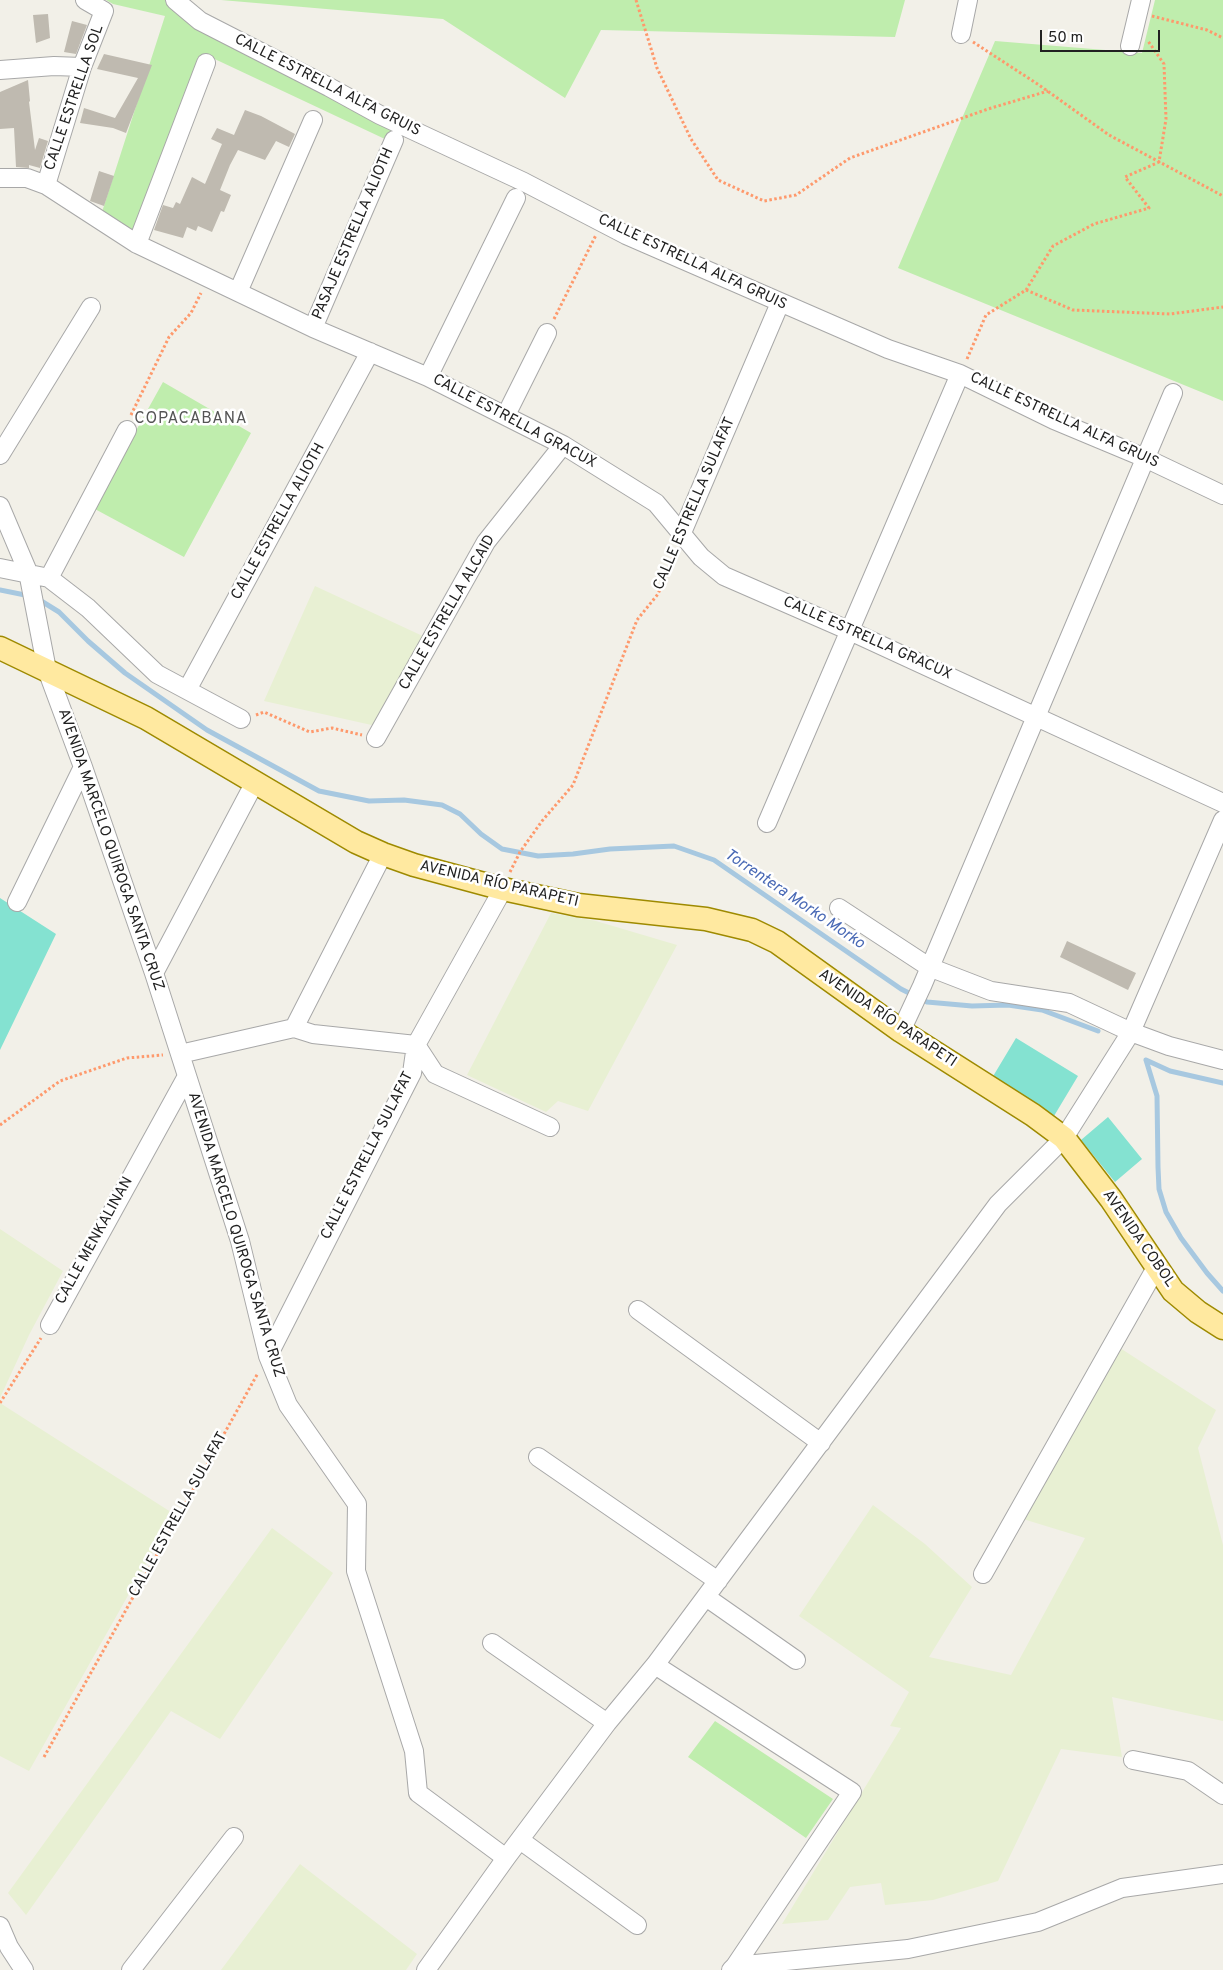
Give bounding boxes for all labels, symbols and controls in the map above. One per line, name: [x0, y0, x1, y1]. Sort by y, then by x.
scale bar: [1043, 20, 1163, 52]
street label: CALLE ESTRELLA SOL: [42, 23, 108, 173]
text: 50 m: [1048, 29, 1083, 48]
street label: CALLE ESTRELLA ALFA GRUIS: [231, 31, 423, 141]
street label: PASAJE ESTRELLA ALIOTH: [310, 145, 398, 323]
street label: CALLE ESTRELLA ALFA GRUIS: [595, 211, 789, 315]
street label: CALLE ESTRELLA ALFA GRUIS: [967, 369, 1161, 473]
street label: CALLE ESTRELLA GRACUX: [429, 371, 599, 473]
district label: COPACABANA: [133, 410, 249, 430]
street label: CALLE ESTRELLA SULAFAT: [650, 415, 740, 593]
street label: CALLE ESTRELLA ALIOTH: [228, 441, 330, 603]
street label: CALLE ESTRELLA ALCAID: [396, 532, 500, 694]
street label: CALLE ESTRELLA GRACUX: [780, 594, 954, 684]
street label: AVENIDA MARCELO QUIROGA SANTA CRUZ: [53, 707, 167, 993]
water label: Torrentera Morko Morko: [720, 846, 868, 954]
street label: AVENIDA RÍO PARAPETI: [418, 858, 580, 912]
street label: AVENIDA RÍO PARAPETI: [815, 966, 959, 1072]
street label: CALLE ESTRELLA SULAFAT: [318, 1069, 418, 1243]
street label: AVENIDA MARCELO QUIROGA SANTA CRUZ: [183, 1090, 287, 1380]
street label: CALLE MENKALINAN: [52, 1174, 138, 1308]
street label: AVENIDA COBOL: [1098, 1187, 1178, 1291]
street label: CALLE ESTRELLA SULAFAT: [126, 1429, 232, 1601]

